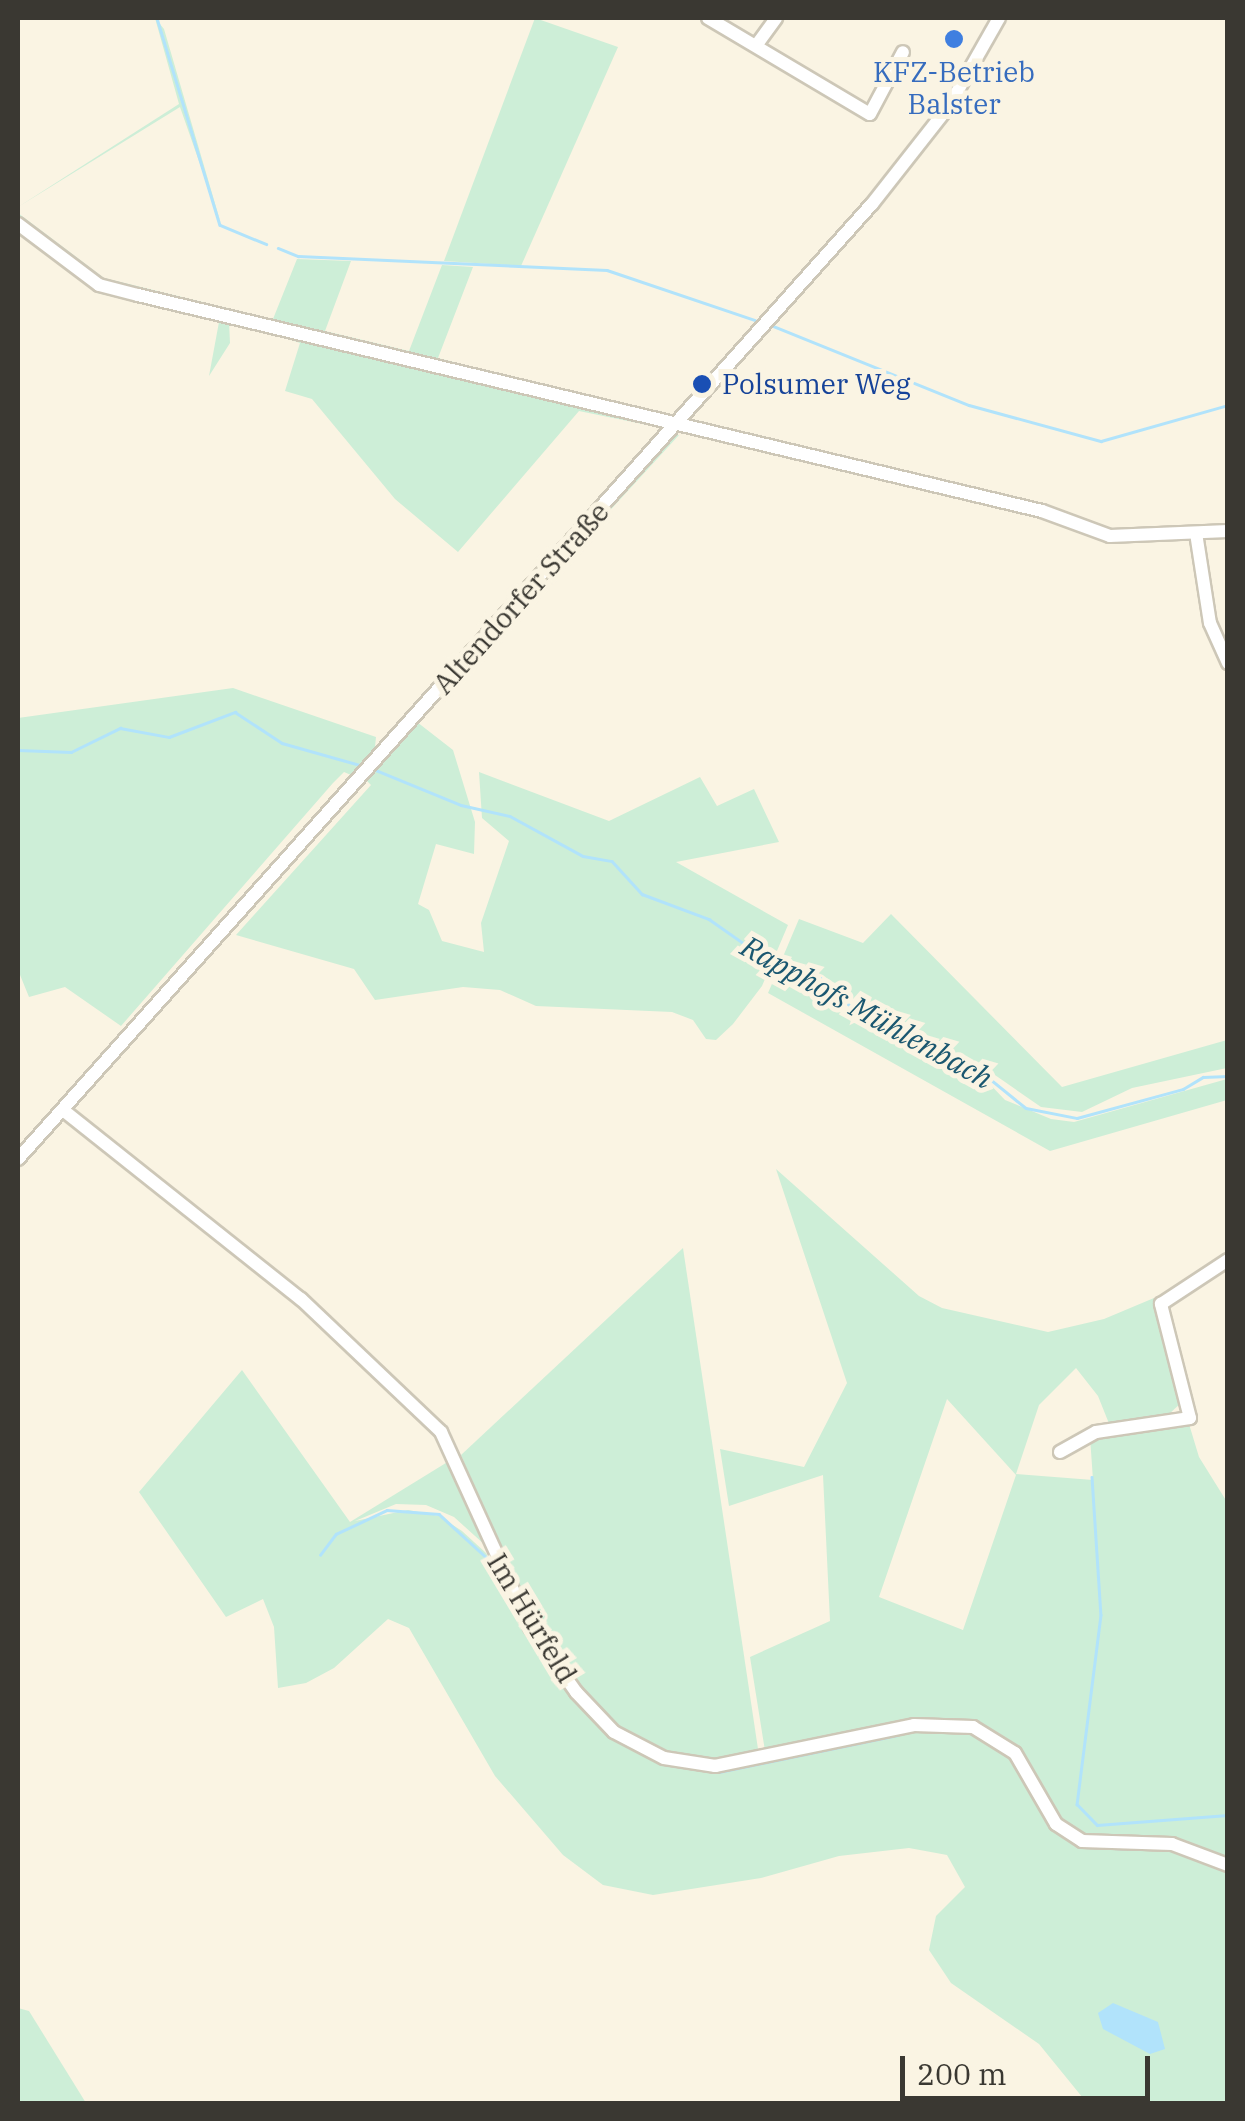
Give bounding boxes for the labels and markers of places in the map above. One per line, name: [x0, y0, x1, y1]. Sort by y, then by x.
marker: KFZ-Betrieb Balster: [943, 28, 965, 50]
place label: KFZ-Betrieb Balster: [873, 55, 1035, 121]
place label: Polsumer Weg: [722, 367, 911, 401]
marker: Polsumer Weg: [691, 373, 713, 395]

